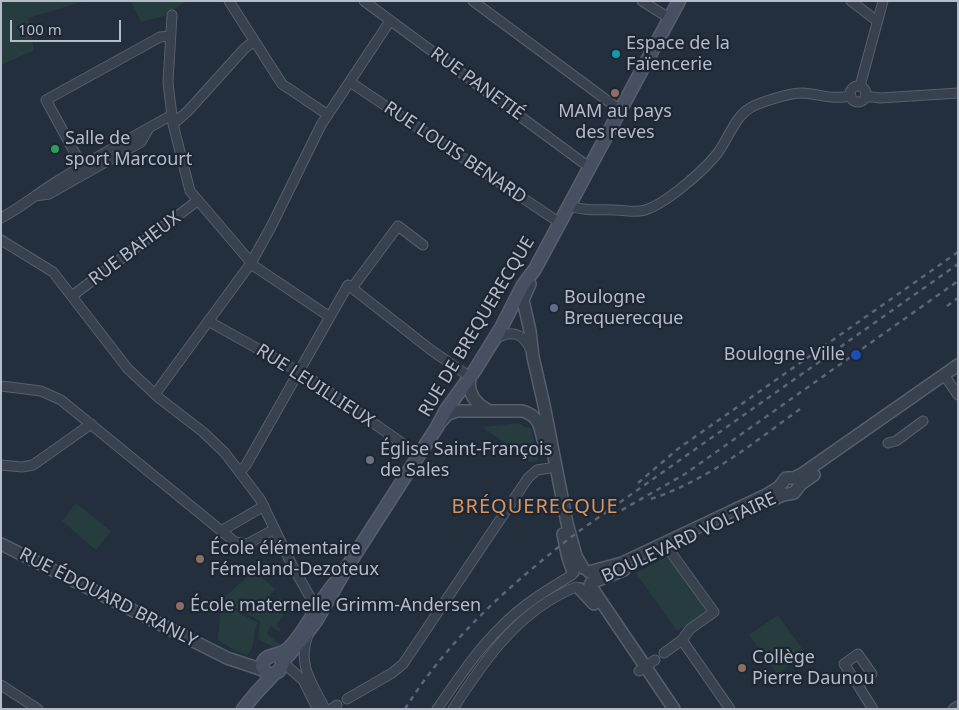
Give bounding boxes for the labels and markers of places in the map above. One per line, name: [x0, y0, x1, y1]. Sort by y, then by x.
place label: Espace de la Faïencerie: [626, 33, 730, 76]
marker: Espace de la Faïencerie: [610, 48, 622, 60]
marker: MAM au pays des reves: [609, 87, 621, 99]
place label: MAM au pays des reves: [558, 101, 672, 144]
place label: Salle de sport Marcourt: [65, 128, 192, 170]
marker: Salle de sport Marcourt: [49, 143, 61, 155]
place label: Boulogne Brequerecque: [564, 287, 683, 330]
marker: Boulogne Brequerecque: [548, 302, 560, 314]
place label: Boulogne Ville: [724, 344, 845, 366]
marker: Boulogne Ville: [849, 348, 863, 362]
place label: Église Saint-François de Sales: [380, 439, 552, 482]
marker: Église Saint-François de Sales: [364, 454, 376, 466]
place label: École élémentaire Fémeland-Dezoteux: [210, 538, 379, 580]
marker: École élémentaire Fémeland-Dezoteux: [194, 553, 206, 565]
place label: École maternelle Grimm-Andersen: [190, 595, 481, 617]
marker: École maternelle Grimm-Andersen: [174, 600, 186, 612]
place label: Collège Pierre Daunou: [752, 647, 875, 690]
marker: Collège Pierre Daunou: [736, 662, 748, 674]

